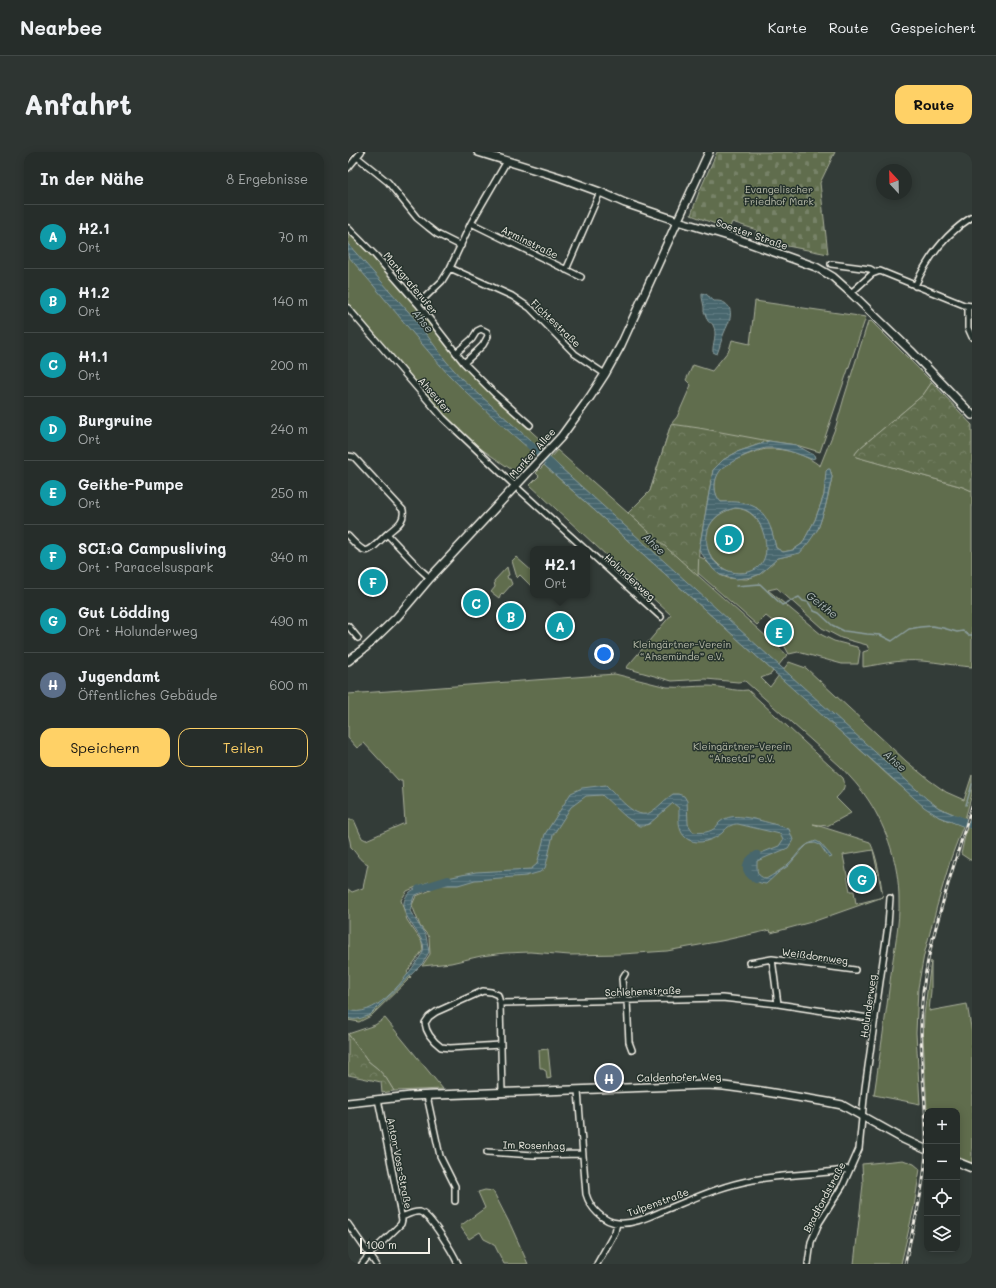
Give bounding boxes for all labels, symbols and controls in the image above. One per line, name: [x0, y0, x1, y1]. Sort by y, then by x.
text: Nearbee: [20, 15, 102, 40]
text: Karte: [768, 18, 807, 37]
text: Route: [829, 18, 869, 37]
text: Gespeichert: [891, 18, 976, 37]
button: Route: [895, 85, 972, 124]
text: Anfahrt: [24, 86, 132, 122]
north arrow: [876, 164, 912, 200]
text: In der Nähe: [40, 167, 144, 189]
text: 8 Ergebnisse: [226, 170, 308, 187]
park label: Evangelischer Friedhof Mark: [744, 182, 814, 208]
street label: Soester Straße: [714, 215, 790, 253]
text: H2.1: [78, 218, 110, 238]
street label: Arminstraße: [499, 222, 561, 262]
text: A: [48, 228, 58, 245]
text: 70 m: [278, 228, 308, 245]
text: Ort: [78, 238, 101, 255]
street label: Markgrafenufer: [381, 249, 441, 317]
text: H1.2: [78, 282, 110, 302]
text: B: [49, 292, 57, 309]
text: 140 m: [272, 292, 308, 309]
street label: Fichtestraße: [528, 296, 584, 350]
text: Ort: [78, 302, 101, 319]
water label: Ahse: [409, 306, 437, 336]
text: H1.1: [78, 346, 108, 366]
text: C: [48, 356, 58, 373]
text: 200 m: [270, 356, 308, 373]
text: Ort: [78, 366, 101, 383]
street label: Ahseufer: [415, 374, 455, 416]
text: Burgruine: [78, 410, 153, 430]
text: D: [48, 420, 58, 437]
text: 240 m: [271, 420, 308, 437]
street label: Marker Allee: [506, 425, 558, 481]
text: Ort: [78, 430, 101, 447]
text: Geithe-Pumpe: [78, 474, 183, 494]
text: E: [49, 484, 57, 501]
text: 250 m: [271, 484, 308, 501]
text: Ort: [78, 494, 101, 511]
pin: D: [716, 524, 742, 554]
water label: Ahse: [640, 529, 669, 558]
text: SCI:Q Campusliving: [78, 538, 226, 558]
popup: [530, 546, 590, 598]
text: F: [49, 548, 57, 565]
text: 340 m: [270, 548, 308, 565]
street label: Holunderweg: [602, 550, 659, 604]
text: H2.1: [544, 554, 576, 574]
text: Ort · Paracelsuspark: [78, 558, 213, 575]
pin: F: [360, 567, 386, 597]
text: Ort: [544, 574, 567, 591]
pin: C: [463, 588, 489, 618]
water label: Geithe: [803, 588, 841, 622]
pin: B: [498, 601, 524, 631]
text: Gut Lödding: [78, 602, 170, 622]
pin: A: [547, 611, 573, 641]
text: G: [48, 612, 58, 629]
text: 490 m: [270, 612, 308, 629]
pin: E: [766, 617, 792, 647]
text: Ort · Holunderweg: [78, 622, 198, 639]
park label: Kleingärtner-Verein “Ahsemünde” e.V.: [633, 637, 731, 663]
your location: [594, 644, 614, 664]
text: Jugendamt: [78, 666, 160, 686]
text: H: [48, 676, 58, 693]
text: 600 m: [270, 676, 308, 693]
text: Öffentliches Gebäude: [78, 686, 218, 703]
button: Speichern: [40, 728, 170, 767]
button: Teilen: [178, 728, 308, 767]
park label: Kleingärtner-Verein “Ahsetal” e.V.: [693, 739, 791, 765]
water label: Ahse: [881, 746, 910, 775]
pin: G: [849, 864, 875, 894]
street label: Weißdornweg: [781, 944, 849, 968]
street label: Holunderweg: [857, 973, 879, 1039]
street label: Schlehenstraße: [605, 983, 681, 999]
pin: H: [596, 1063, 622, 1093]
street label: Caldenhofer Weg: [637, 1069, 722, 1085]
map controls: [924, 1108, 960, 1252]
button: +: [924, 1108, 960, 1144]
street label: Anton-Voss-Straße: [384, 1116, 416, 1210]
street label: Im Rosenhag: [503, 1137, 565, 1153]
button: −: [924, 1144, 960, 1180]
street label: Bradfordstraße: [800, 1159, 848, 1235]
button: locate: [924, 1180, 960, 1216]
street label: Tulpenstraße: [625, 1184, 691, 1220]
button: layers: [924, 1216, 960, 1252]
scale bar: [360, 1236, 430, 1255]
text: 100 m: [366, 1237, 397, 1252]

